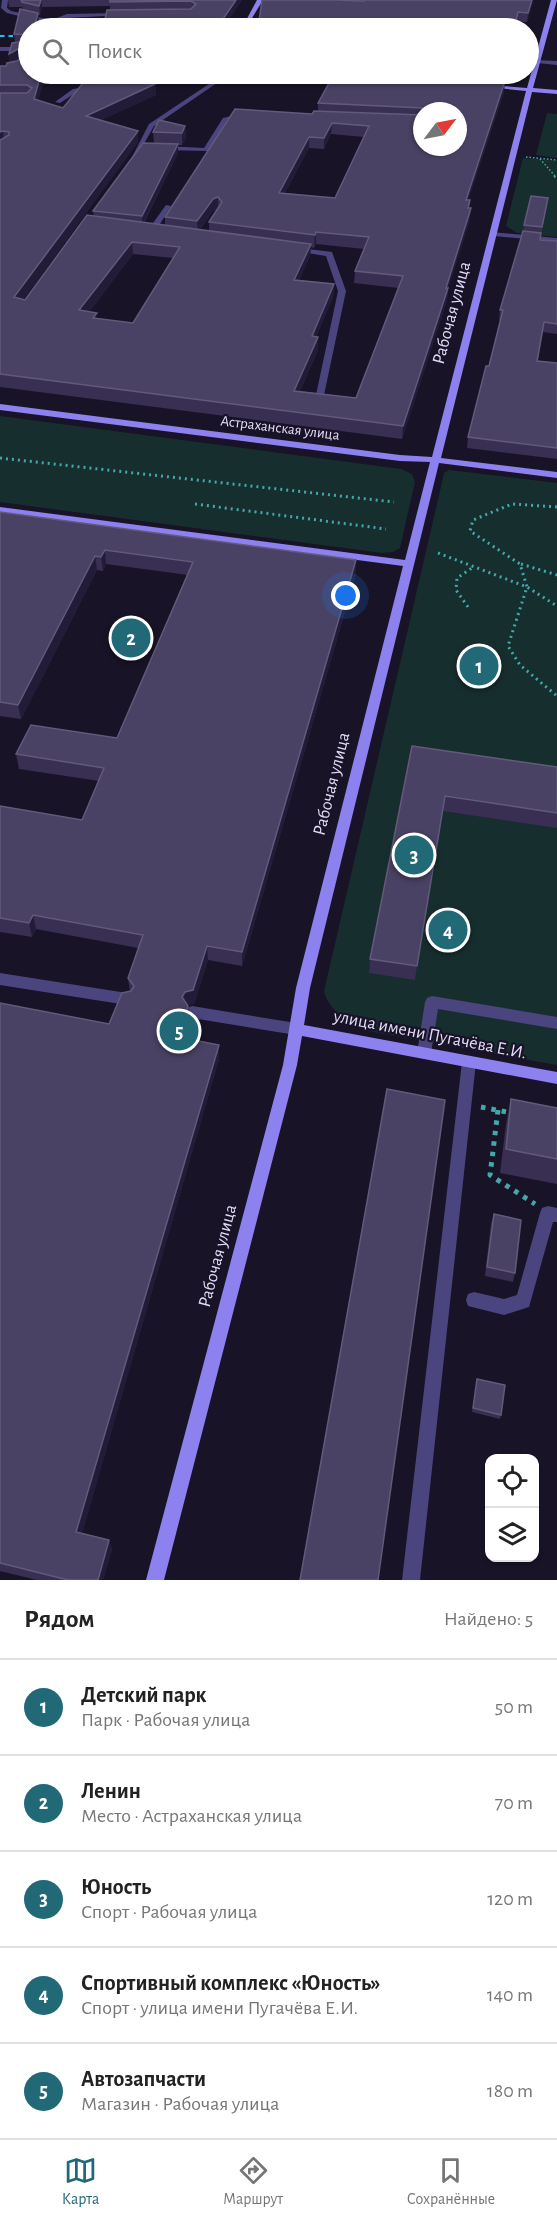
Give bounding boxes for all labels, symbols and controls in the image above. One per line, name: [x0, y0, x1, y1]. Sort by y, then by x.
search box: [18, 18, 539, 84]
icon: search: [39, 35, 72, 68]
text: Поиск: [87, 40, 142, 62]
north arrow: [413, 102, 467, 156]
street label: Рабочая улица: [429, 259, 474, 366]
street label: Астраханская улица: [220, 413, 341, 443]
your location: [331, 581, 360, 610]
pin: 2: [112, 616, 150, 660]
pin: 1: [460, 644, 498, 688]
street label: Рабочая улица: [310, 730, 353, 837]
pin: 3: [394, 832, 434, 878]
pin: 4: [428, 908, 468, 952]
street label: улица имени Пугачёва Е.И.: [331, 1007, 528, 1063]
pin: 5: [160, 1008, 198, 1054]
street label: Рабочая улица: [195, 1202, 240, 1309]
map controls: [485, 1454, 539, 1562]
button: locate: [485, 1454, 539, 1508]
button: layers: [485, 1508, 539, 1562]
text: Рядом: [24, 1606, 95, 1632]
text: Найдено: 5: [444, 1609, 533, 1629]
text: Детский парк: [81, 1684, 207, 1706]
text: 1: [40, 1697, 47, 1717]
text: 50 m: [495, 1697, 533, 1717]
text: Парк · Рабочая улица: [81, 1710, 250, 1730]
text: Ленин: [81, 1780, 141, 1802]
text: 2: [39, 1793, 48, 1813]
text: 70 m: [495, 1793, 533, 1813]
text: Место · Астраханская улица: [81, 1806, 302, 1826]
text: Юность: [81, 1876, 151, 1898]
text: 3: [39, 1889, 48, 1909]
text: 120 m: [487, 1889, 533, 1909]
text: Спорт · Рабочая улица: [81, 1902, 257, 1922]
text: Спортивный комплекс «Юность»: [81, 1972, 381, 1994]
text: 4: [38, 1985, 49, 2005]
text: 140 m: [487, 1985, 533, 2005]
text: Спорт · улица имени Пугачёва Е.И.: [81, 1998, 358, 2018]
text: Автозапчасти: [81, 2068, 206, 2090]
text: 5: [39, 2081, 48, 2101]
text: 180 m: [487, 2081, 533, 2101]
text: Магазин · Рабочая улица: [81, 2094, 279, 2114]
tab: Карта: [62, 2154, 99, 2209]
tab: Маршрут: [223, 2154, 283, 2209]
tab: Сохранённые: [407, 2154, 495, 2209]

